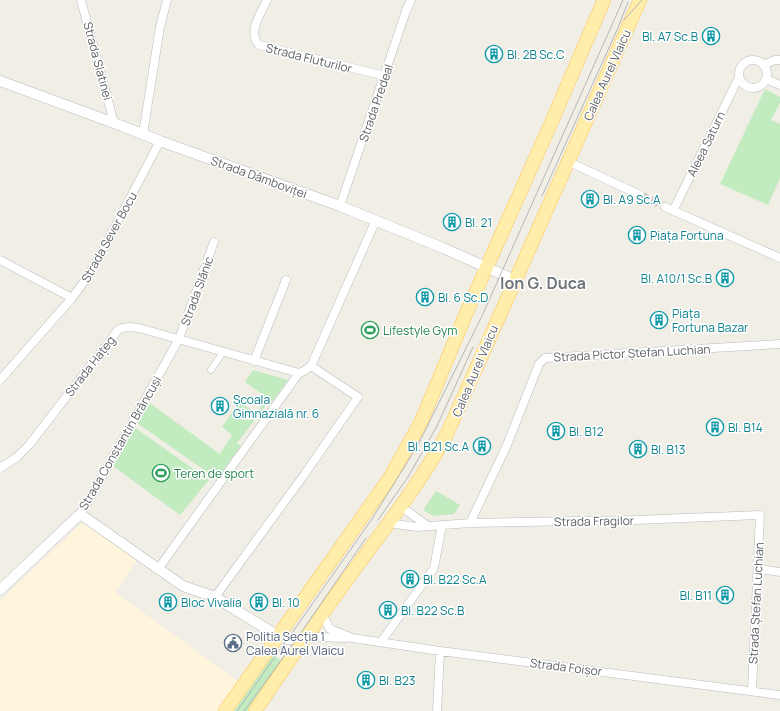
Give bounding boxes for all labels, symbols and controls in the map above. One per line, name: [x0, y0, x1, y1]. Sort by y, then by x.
street label: Strada Slatinei: [79, 20, 117, 102]
building icon: Bl. A7 Sc.B: [701, 26, 721, 46]
street label: Calea Aurel Vlaicu: [579, 27, 635, 123]
place label: Bl. A7 Sc.B: [642, 28, 698, 45]
street label: Strada Fluturilor: [264, 39, 355, 77]
building icon: Bl. 2B Sc.C: [484, 44, 504, 64]
place label: Bl. 2B Sc.C: [507, 46, 565, 63]
street label: Strada Predeal: [355, 62, 397, 144]
street label: Aleea Saturn: [683, 108, 729, 180]
street label: Strada Dâmboviței: [209, 152, 309, 202]
street label: Strada Sever Bocu: [77, 189, 141, 285]
building icon: Bl. A9 Sc.A: [580, 189, 600, 209]
place label: Bl. A9 Sc.A: [603, 191, 661, 208]
building icon: Bl. 21: [442, 212, 462, 232]
place label: Bl. 21: [465, 214, 492, 231]
building icon: Piața Fortuna: [627, 225, 647, 245]
place label: Piața Fortuna: [650, 227, 724, 244]
street label: Strada Slănic: [177, 254, 218, 328]
building icon: Bl. A10/1 Sc.B: [715, 268, 735, 288]
place label: Bl. A10/1 Sc.B: [641, 270, 712, 287]
district label: Ion G. Duca: [500, 272, 586, 294]
building icon: Bl. 6 Sc.D: [415, 287, 435, 307]
place label: Bl. 6 Sc.D: [438, 289, 488, 306]
place label: Piața Fortuna Bazar: [672, 305, 749, 336]
building icon: Piața Fortuna Bazar: [649, 310, 669, 330]
sports icon: Lifestyle Gym: [360, 320, 380, 340]
place label: Lifestyle Gym: [383, 322, 457, 339]
street label: Calea Aurel Vlaicu: [448, 322, 502, 420]
street label: Strada Hațeg: [61, 332, 119, 400]
street label: Strada Pictor Ștefan Luchian: [553, 340, 711, 366]
street label: Strada Constantin Brâncuși: [75, 373, 165, 513]
place label: Școala Gimnazială nr. 6: [233, 391, 319, 422]
building icon: Școala Gimnazială nr. 6: [210, 396, 230, 416]
building icon: Bl. B14: [705, 417, 725, 437]
place label: Bl. B14: [728, 419, 763, 436]
building icon: Bl. B12: [546, 421, 566, 441]
place label: Bl. B12: [569, 423, 604, 440]
building icon: Bl. B21 Sc.A: [472, 436, 492, 456]
place label: Bl. B21 Sc.A: [408, 438, 469, 455]
building icon: Bl. B13: [628, 439, 648, 459]
place label: Bl. B13: [651, 441, 685, 458]
sports icon: Teren de sport: [151, 463, 171, 483]
place label: Teren de sport: [174, 465, 254, 482]
street label: Strada Fragilor: [554, 512, 635, 530]
street label: Strada Ștefan Luchian: [744, 542, 768, 664]
building icon: Bl. B22 Sc.A: [400, 569, 420, 589]
place label: Bl. B22 Sc.A: [423, 571, 487, 588]
building icon: Bl. B11: [715, 585, 735, 605]
place label: Bl. B11: [680, 587, 712, 604]
building icon: Bloc Vivalia: [158, 592, 178, 612]
building icon: Bl. 10: [249, 592, 269, 612]
place label: Bloc Vivalia: [181, 594, 242, 611]
place label: Bl. 10: [272, 594, 300, 611]
building icon: Bl. B22 Sc.B: [378, 600, 398, 620]
place label: Bl. B22 Sc.B: [401, 602, 464, 619]
place label: Politia Secția 1 Calea Aurel Vlaicu: [246, 628, 344, 659]
public building icon: Politia Secția 1 Calea Aurel Vlaicu: [223, 633, 243, 653]
street label: Strada Foișor: [529, 654, 604, 680]
building icon: Bl. B23: [356, 670, 376, 690]
place label: Bl. B23: [379, 672, 415, 689]

